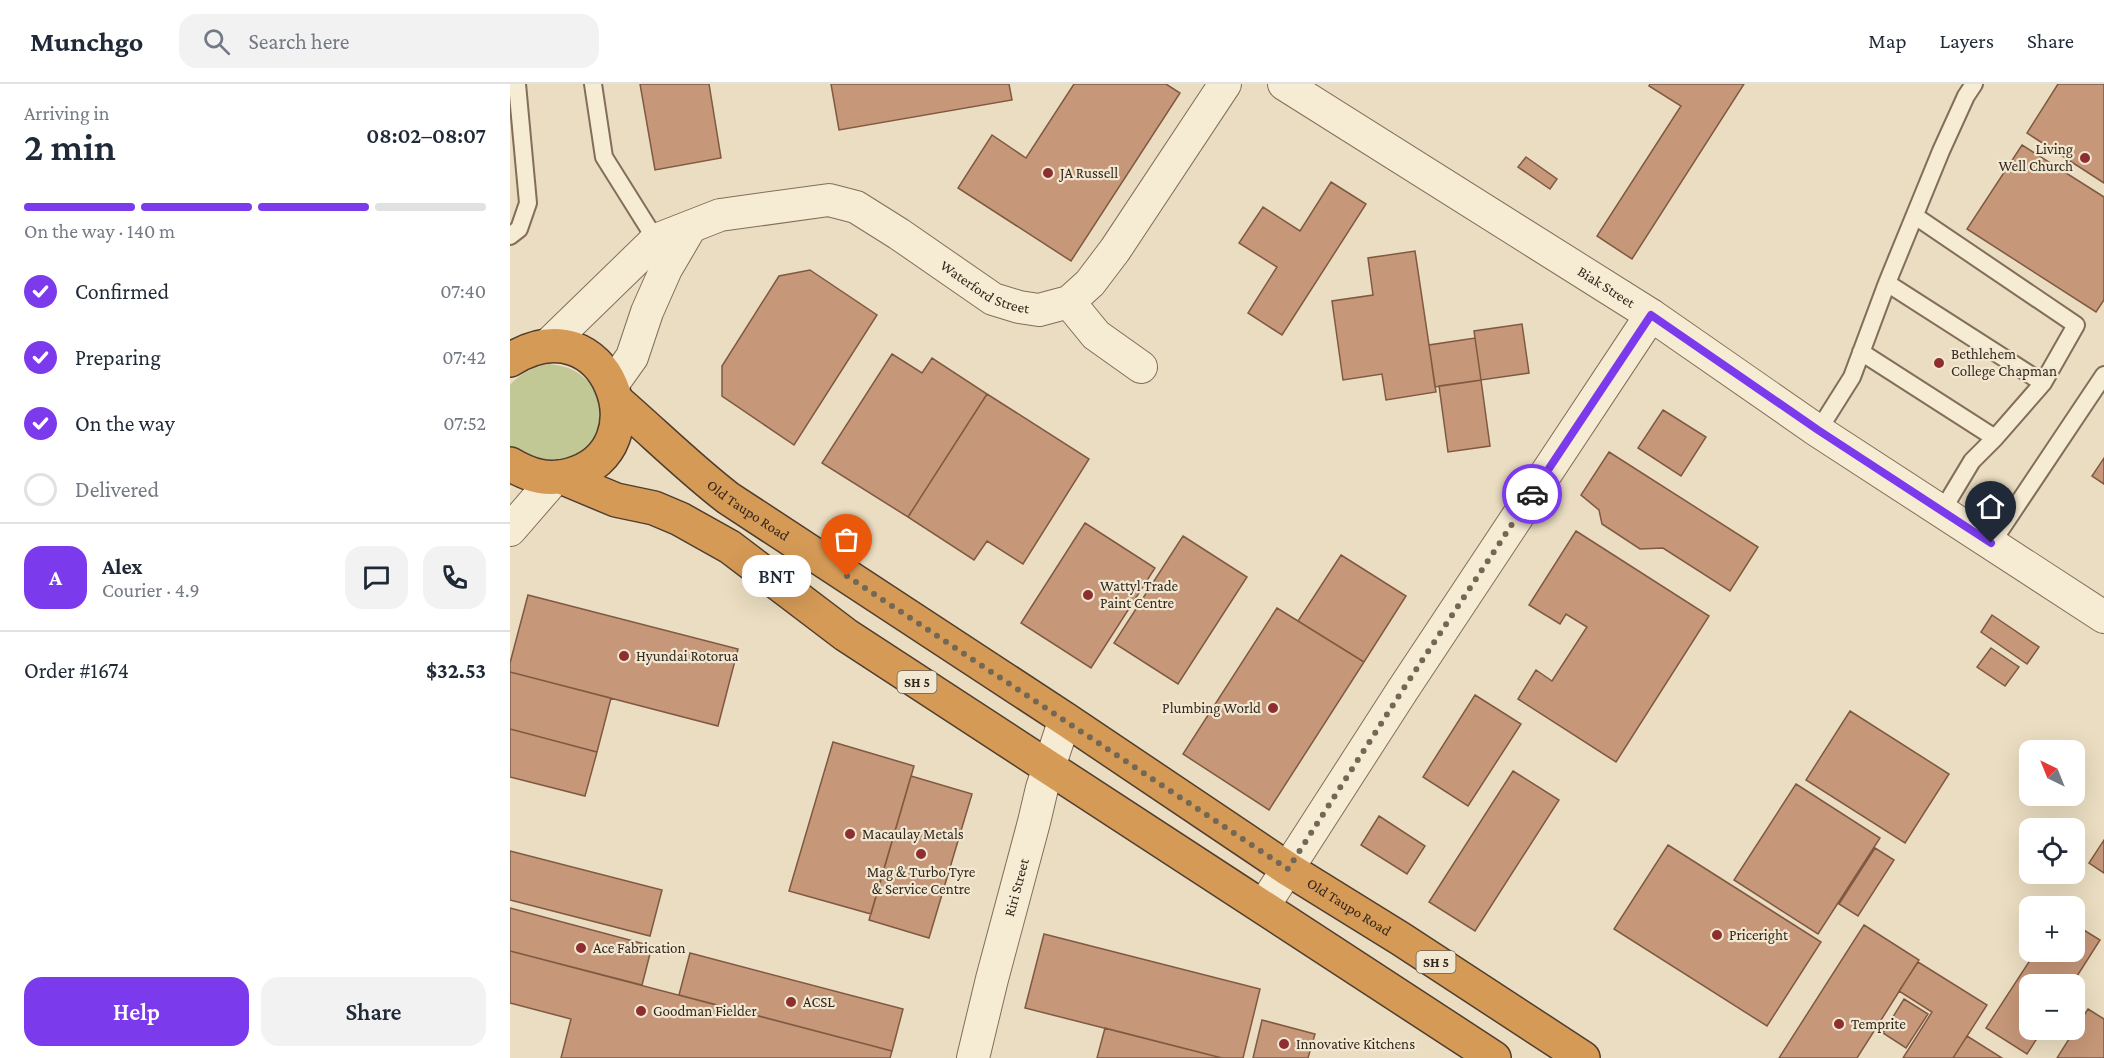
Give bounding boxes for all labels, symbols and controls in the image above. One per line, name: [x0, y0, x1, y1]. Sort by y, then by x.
search box: [179, 14, 599, 68]
icon: search: [200, 25, 233, 58]
text: Munchgo: [30, 26, 143, 57]
text: Search here: [248, 29, 349, 54]
text: Map: [1868, 29, 1907, 53]
text: Layers: [1940, 29, 1994, 53]
text: Share: [2027, 29, 2074, 53]
text: Arriving in: [24, 102, 109, 124]
text: 08:02–08:07: [366, 123, 486, 148]
text: 2 min: [24, 125, 116, 168]
place label: Living Well Church: [1998, 141, 2073, 174]
marker: Living Well Church: [2078, 151, 2092, 165]
place label: JA Russell: [1058, 165, 1118, 182]
marker: JA Russell: [1041, 166, 1055, 180]
text: On the way · 140 m: [24, 220, 175, 242]
street label: Waterford Street: [937, 257, 1031, 317]
street label: Biak Street: [1575, 263, 1639, 311]
icon: check: [24, 275, 57, 308]
text: Confirmed: [75, 279, 169, 304]
text: 07:40: [440, 280, 486, 302]
icon: check: [24, 341, 57, 374]
text: Preparing: [75, 345, 161, 370]
text: 07:42: [442, 346, 486, 368]
place label: Bethlehem College Chapman: [1951, 346, 2057, 380]
marker: Bethlehem College Chapman: [1932, 356, 1946, 370]
icon: check: [24, 407, 57, 440]
text: On the way: [75, 411, 175, 436]
text: 07:52: [443, 412, 486, 434]
courier: [1502, 464, 1562, 524]
text: Delivered: [75, 477, 159, 502]
street label: Old Taupo Road: [704, 477, 792, 544]
icon: car: [1516, 478, 1549, 511]
pin: [1965, 481, 2016, 543]
icon: home: [1974, 490, 2007, 523]
pin: [821, 514, 872, 576]
icon: bag: [830, 523, 863, 556]
button: chat: [345, 546, 408, 609]
button: phone: [423, 546, 486, 609]
text: Alex: [102, 554, 143, 579]
callout: BNT: [742, 555, 811, 597]
text: A: [49, 565, 62, 590]
text: BNT: [758, 565, 795, 587]
place label: Wattyl Trade Paint Centre: [1100, 578, 1179, 611]
text: Courier · 4.9: [102, 579, 200, 601]
marker: Wattyl Trade Paint Centre: [1081, 588, 1095, 602]
place label: Hyundai Rotorua: [636, 648, 739, 665]
marker: Hyundai Rotorua: [617, 649, 631, 663]
text: Order #1674: [24, 658, 129, 683]
text: $32.53: [426, 658, 486, 683]
road number: SH 5: [898, 671, 936, 693]
place label: Plumbing World: [1162, 700, 1261, 717]
marker: Plumbing World: [1266, 701, 1280, 715]
north arrow: [2019, 740, 2085, 806]
map controls: [2019, 740, 2085, 1040]
button: locate: [2019, 818, 2085, 884]
place label: Macaulay Metals: [862, 826, 964, 843]
marker: Macaulay Metals: [843, 827, 857, 841]
marker: Mag & Turbo Tyre & Service Centre: [914, 847, 928, 861]
street label: Riri Street: [1001, 856, 1032, 918]
place label: Mag & Turbo Tyre & Service Centre: [867, 864, 976, 897]
street label: Old Taupo Road: [1304, 875, 1394, 939]
button: +: [2019, 896, 2085, 962]
place label: Priceright: [1729, 927, 1789, 944]
marker: Priceright: [1710, 928, 1724, 942]
place label: Ace Fabrication: [593, 940, 686, 956]
marker: Ace Fabrication: [574, 941, 588, 955]
road number: SH 5: [1416, 951, 1456, 973]
button: −: [2019, 974, 2085, 1040]
button: Help: [24, 977, 249, 1046]
button: Share: [261, 977, 486, 1046]
place label: ACSL: [803, 994, 835, 1010]
marker: ACSL: [784, 995, 798, 1009]
place label: Goodman Fielder: [653, 1003, 757, 1019]
marker: Goodman Fielder: [634, 1004, 648, 1018]
place label: Temprite: [1851, 1016, 1906, 1033]
marker: Temprite: [1832, 1017, 1846, 1031]
place label: Innovative Kitchens: [1296, 1036, 1415, 1052]
marker: Innovative Kitchens: [1277, 1037, 1291, 1051]

